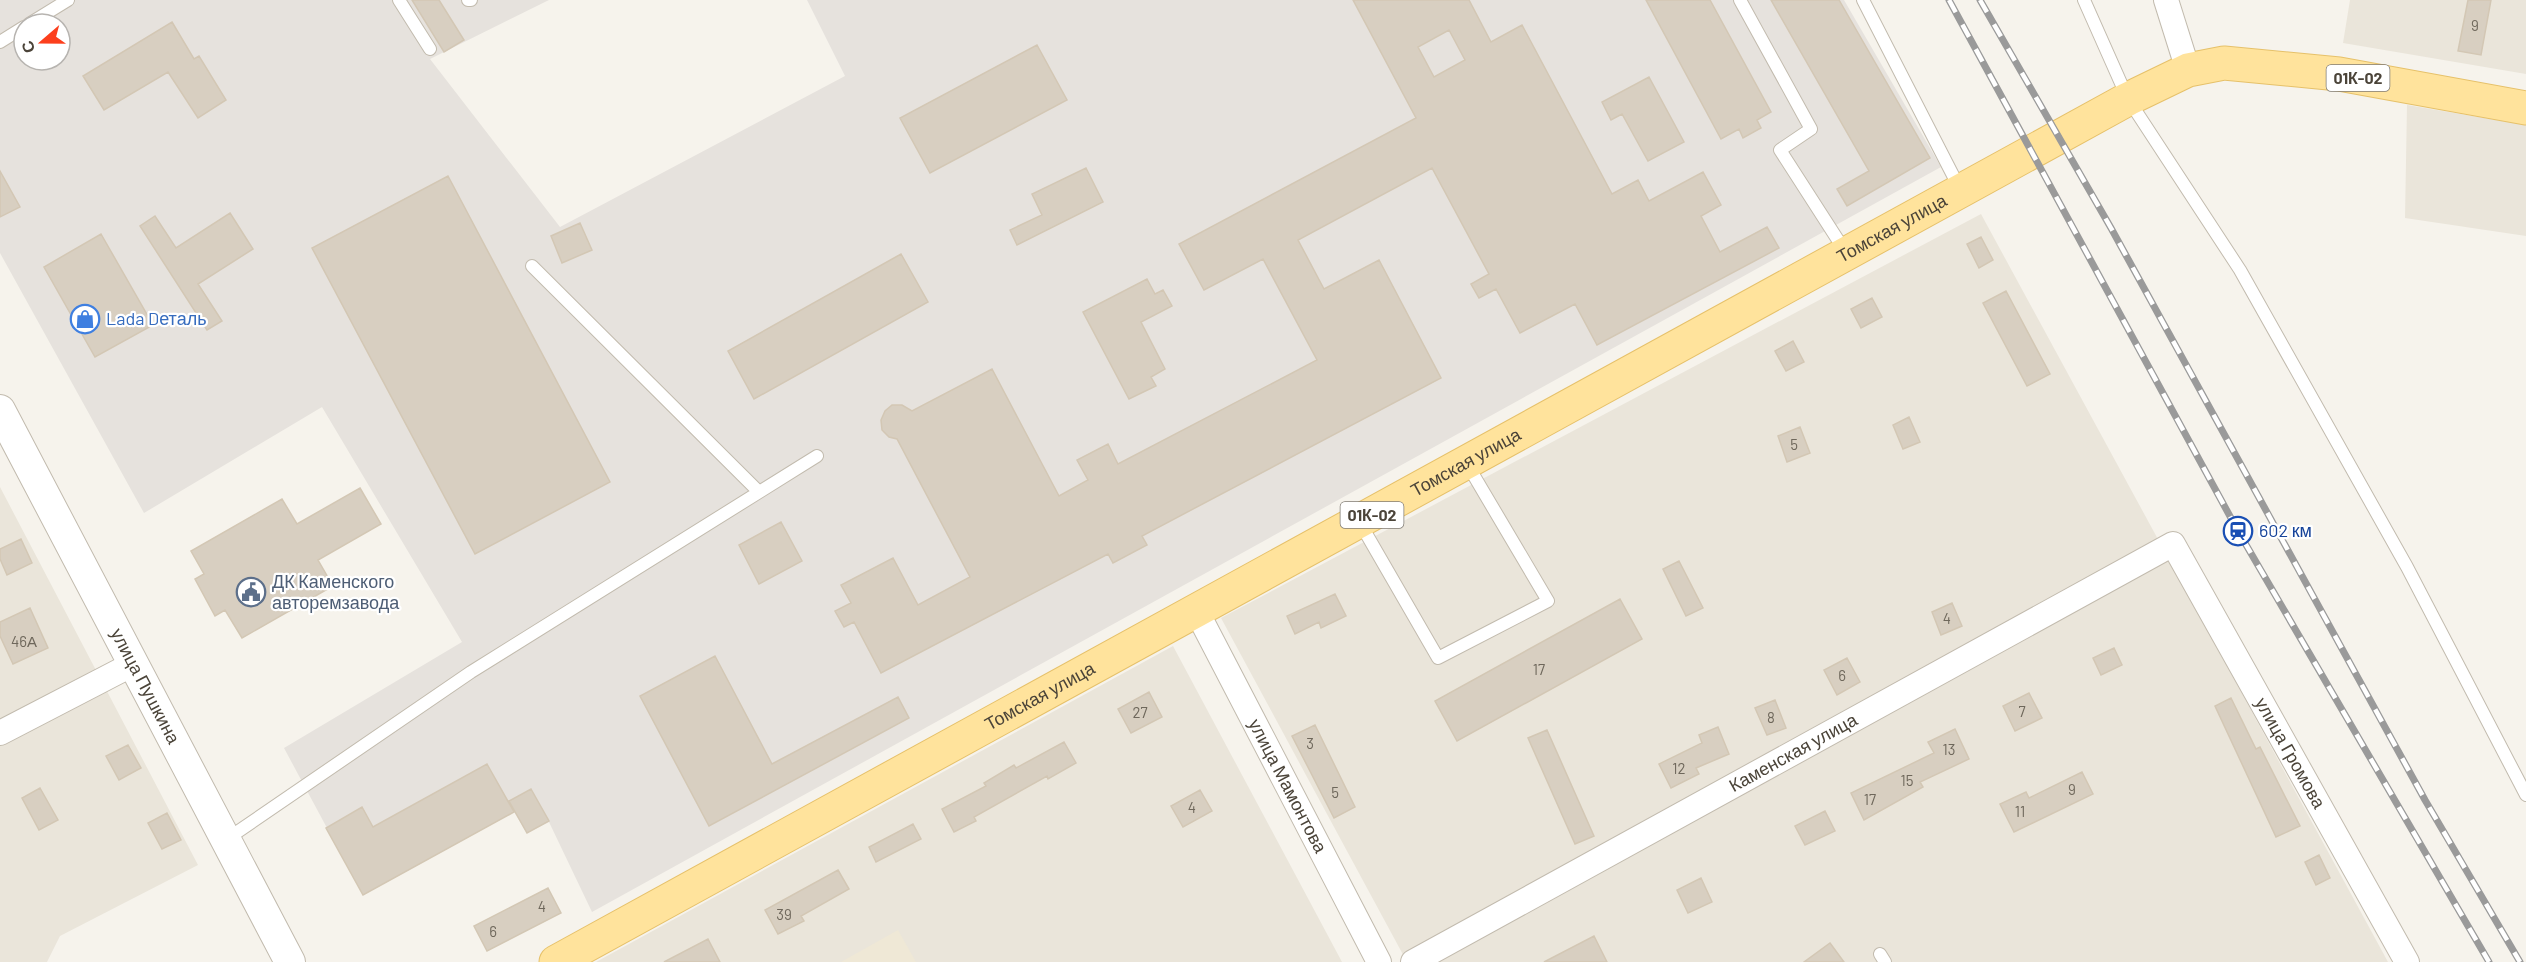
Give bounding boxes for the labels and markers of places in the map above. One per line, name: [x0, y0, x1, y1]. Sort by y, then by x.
shop icon: Lada Dеталь: [69, 303, 101, 335]
place label: Lada Dеталь: [106, 307, 207, 329]
station icon: 602 км: [2222, 515, 2254, 547]
place label: 602 км: [2259, 519, 2312, 541]
place label: ДК Каменского авторемзавода: [272, 570, 400, 613]
public building icon: ДК Каменского авторемзавода: [235, 576, 267, 608]

